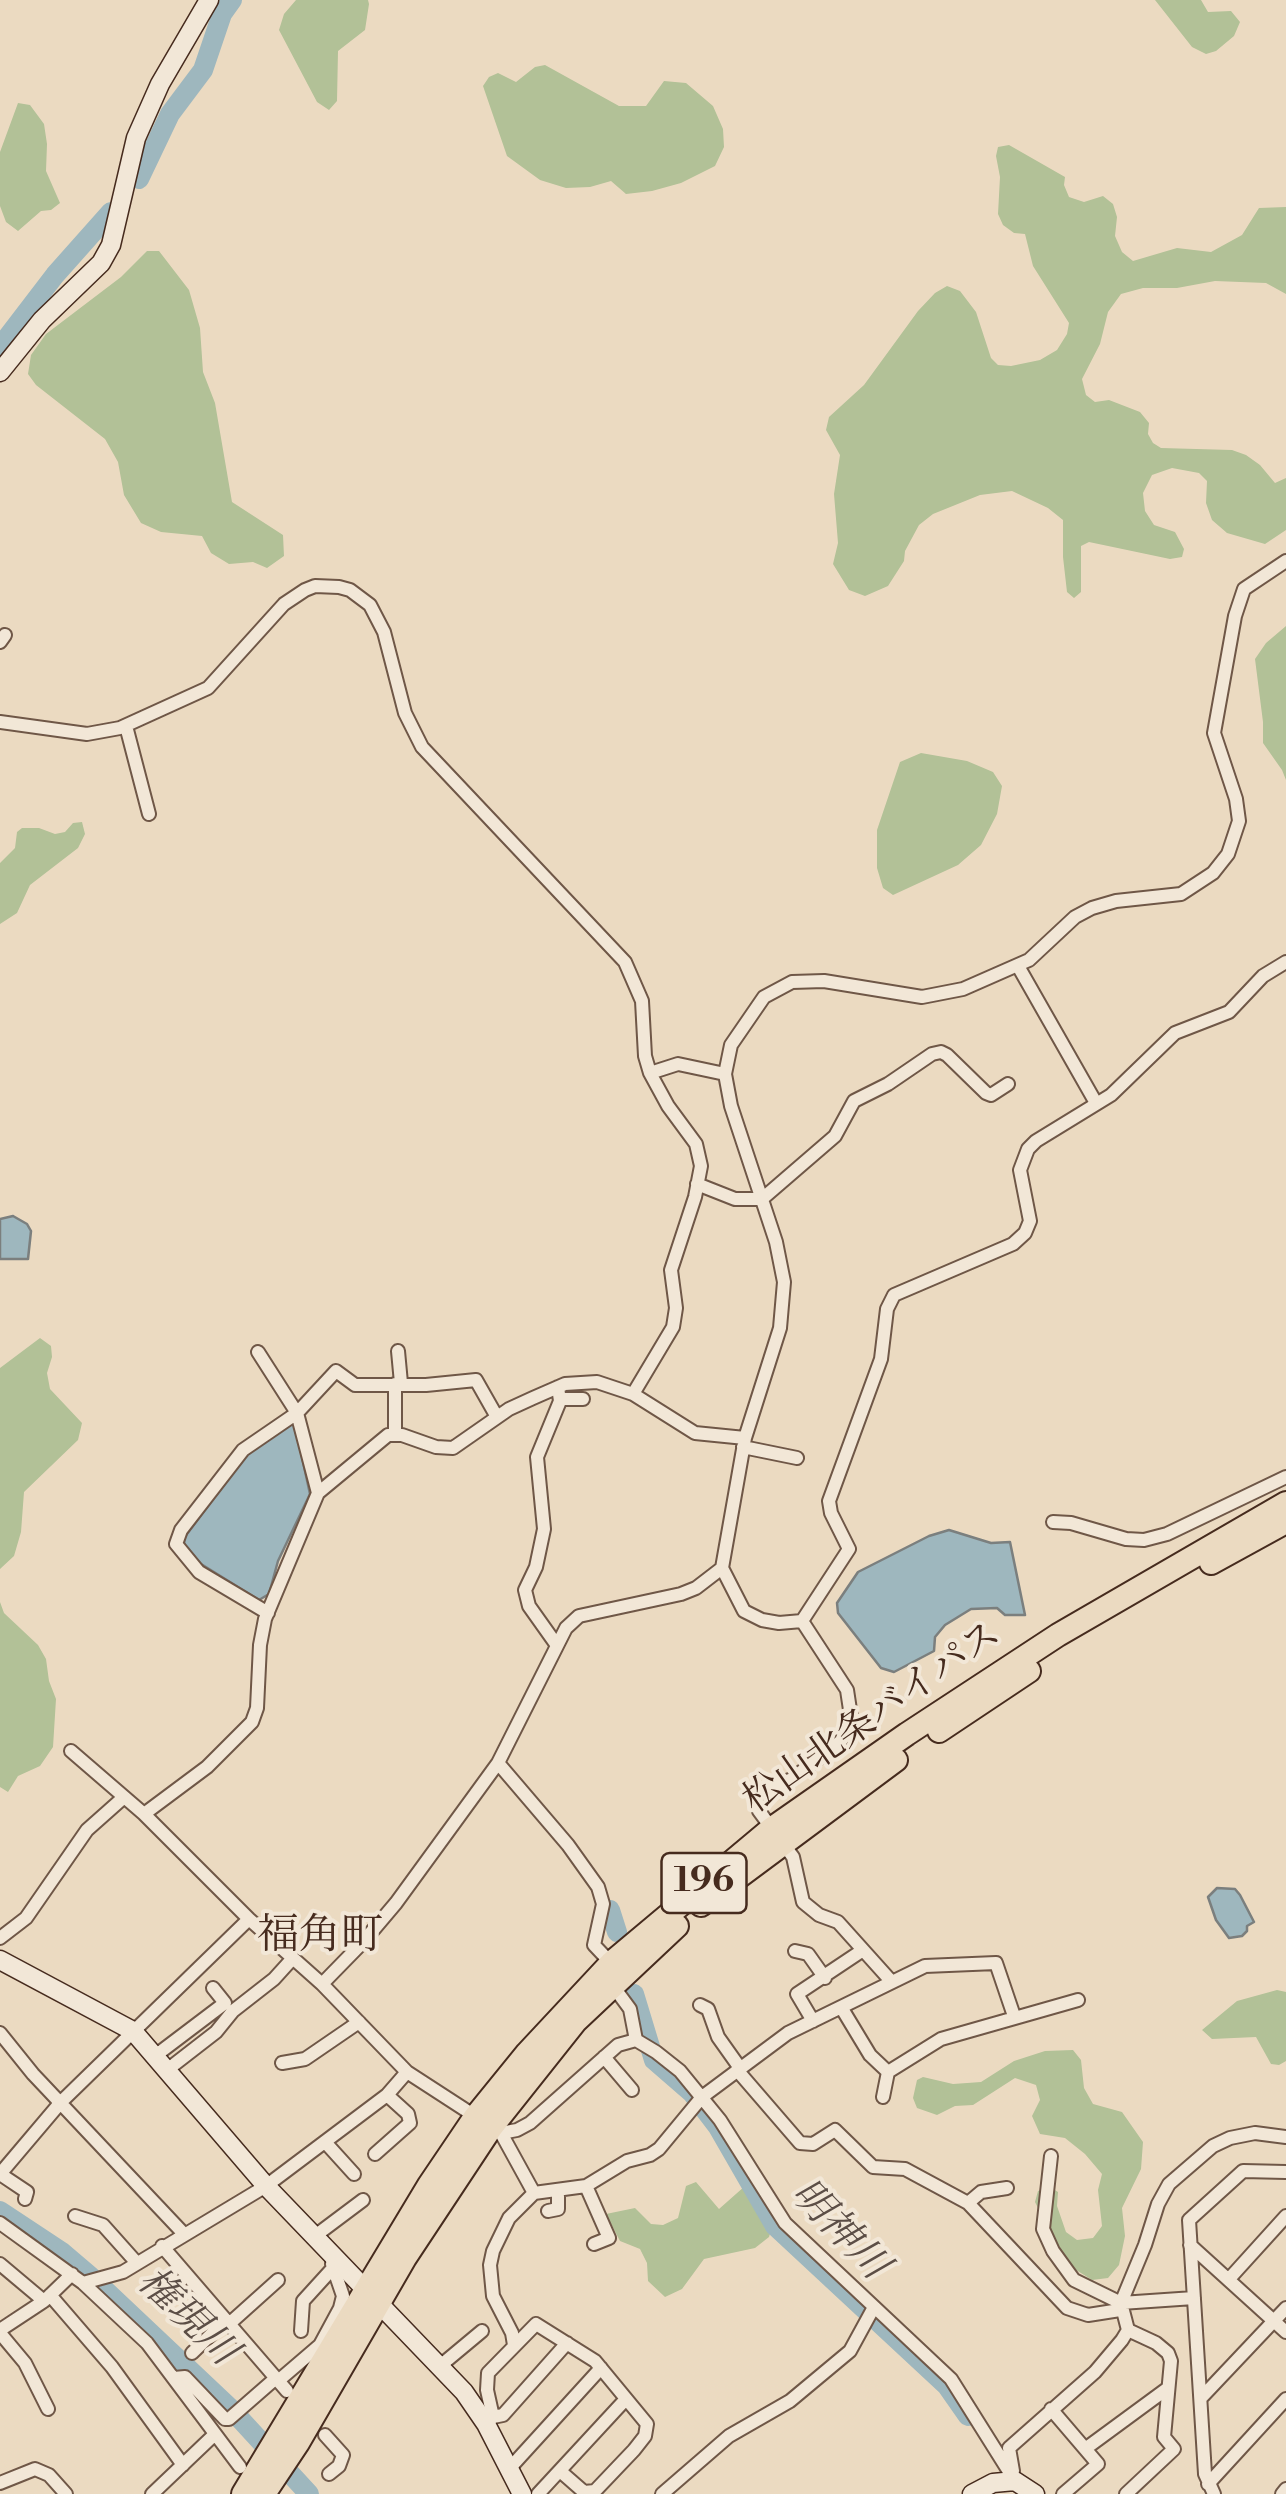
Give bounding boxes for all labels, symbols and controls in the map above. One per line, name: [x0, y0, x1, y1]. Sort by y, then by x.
street label: 松山北条バイパス: [735, 1613, 1011, 1825]
road number: 196: [662, 1853, 746, 1913]
district label: 福角町: [257, 1913, 383, 1963]
water label: 明神川: [779, 2171, 897, 2291]
water label: 権現川: [126, 2259, 246, 2377]

